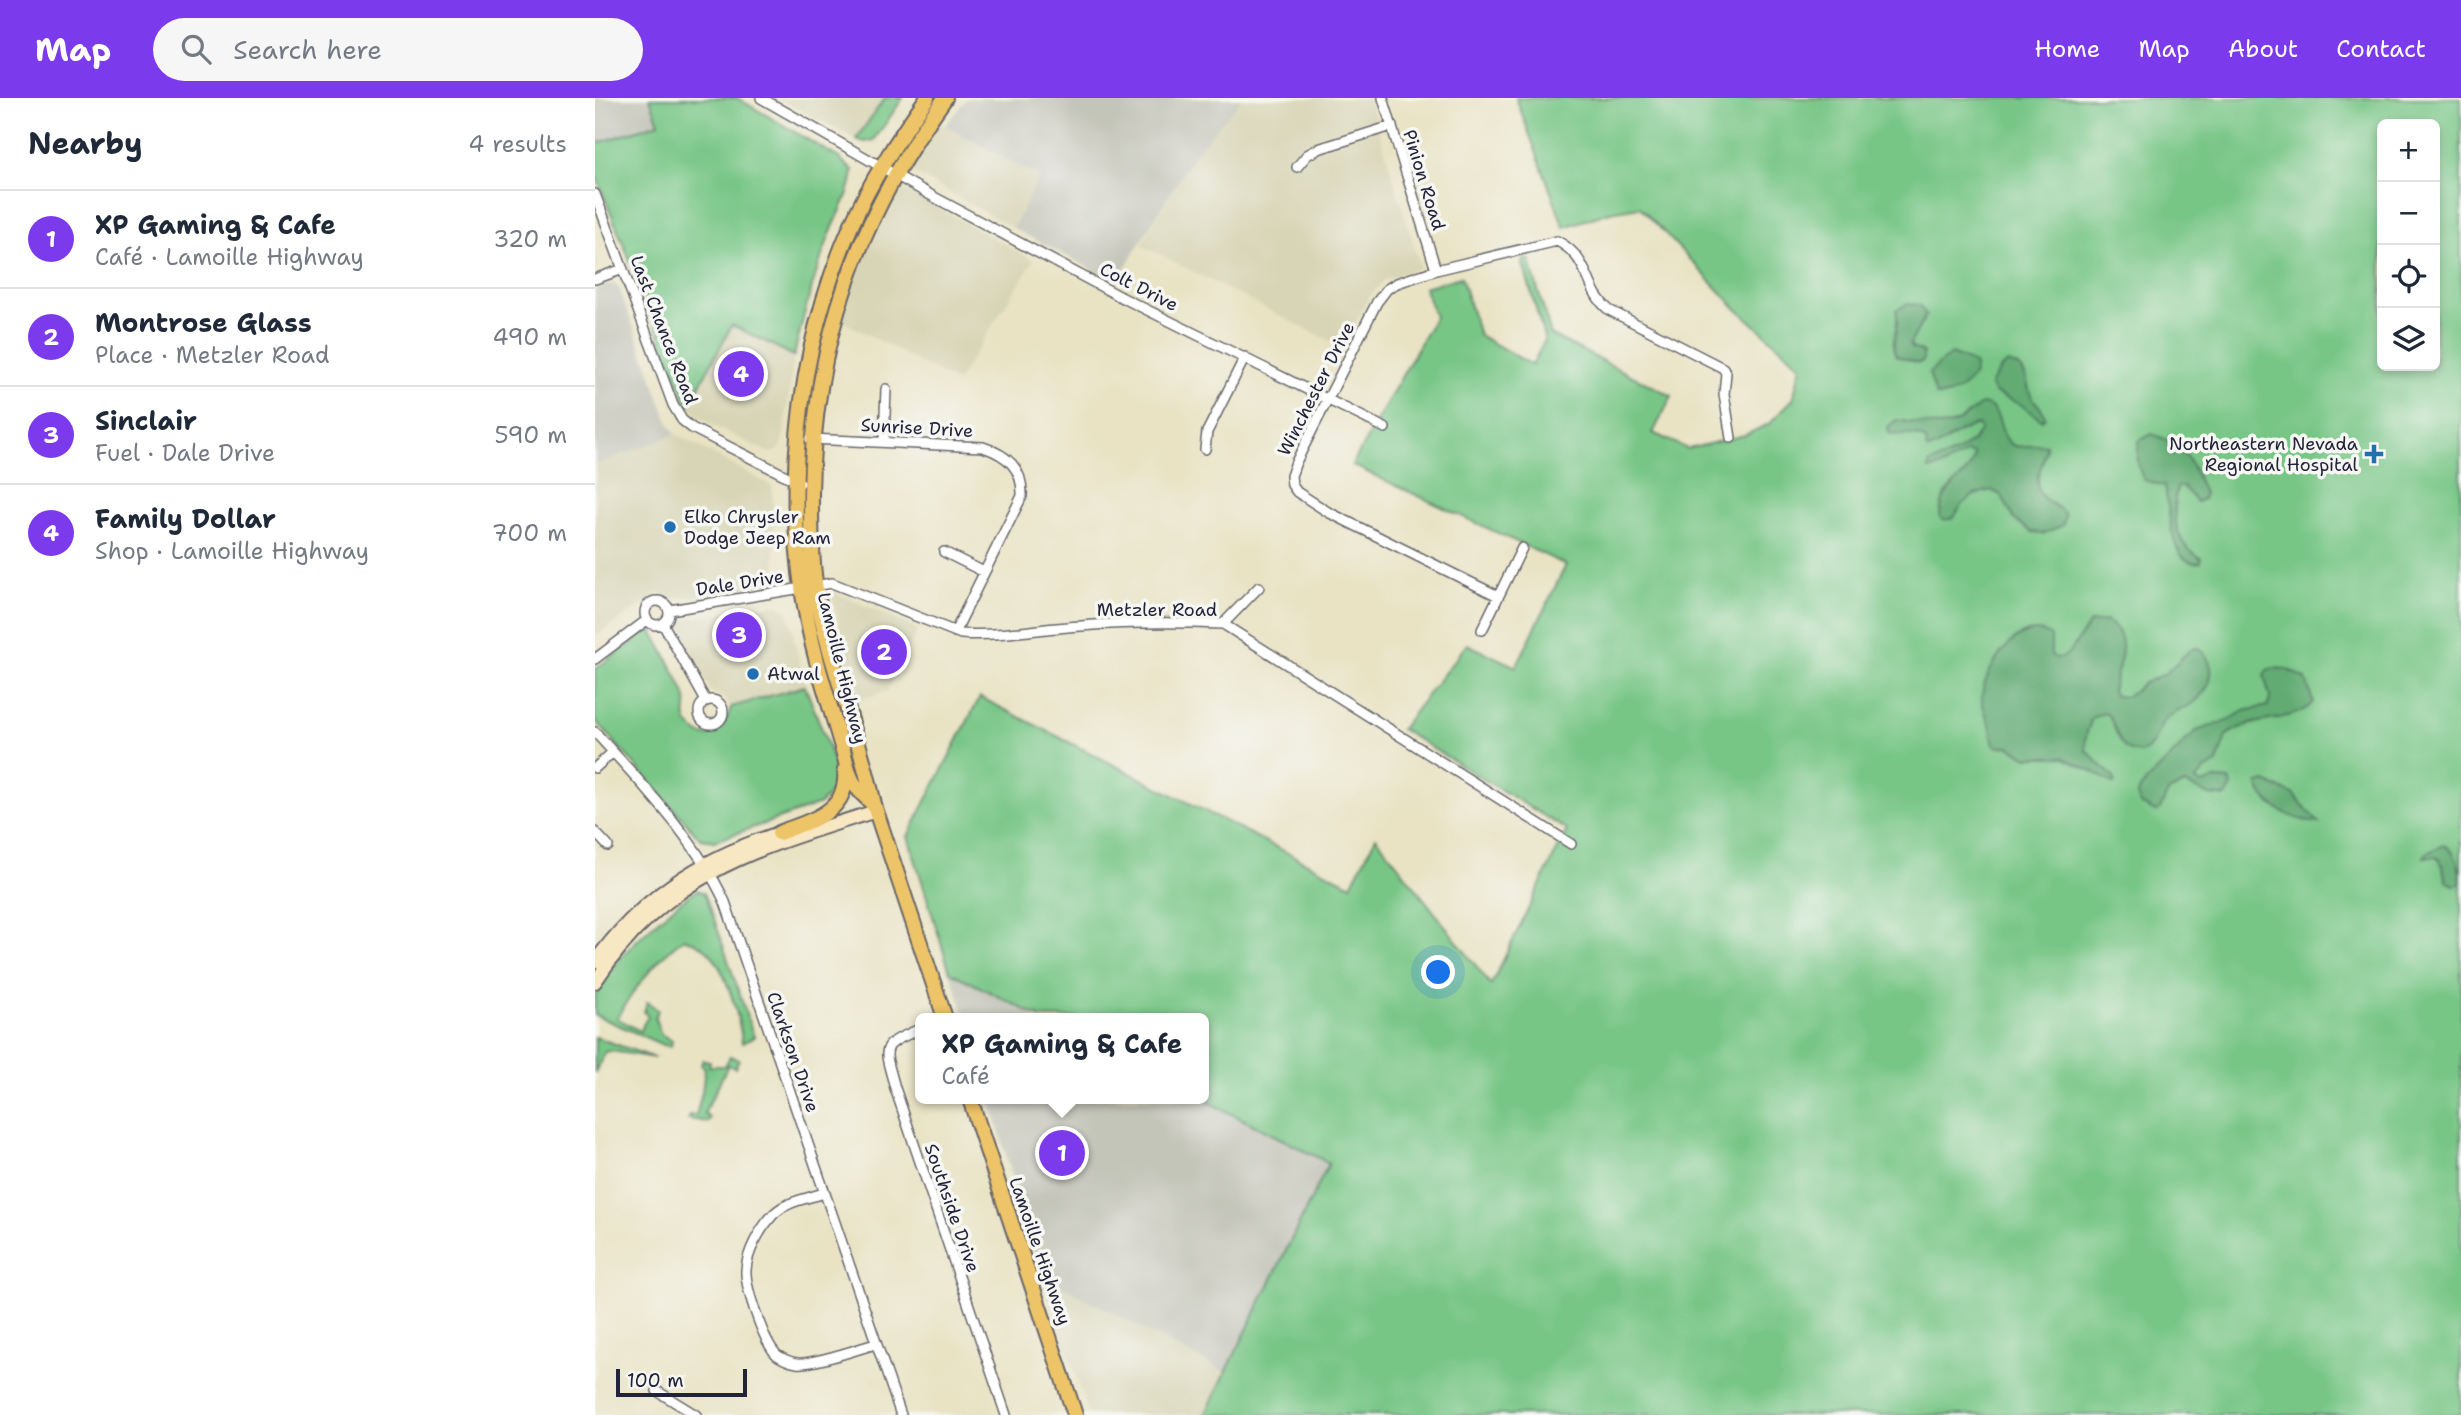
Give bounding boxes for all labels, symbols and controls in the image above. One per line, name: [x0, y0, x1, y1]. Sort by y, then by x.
search box: [153, 18, 643, 81]
text: Map: [35, 27, 111, 72]
icon: search: [177, 30, 215, 68]
text: Search here: [233, 32, 382, 67]
text: Home: [2034, 33, 2100, 65]
text: Map: [2138, 33, 2190, 65]
text: About: [2228, 33, 2298, 65]
text: Contact: [2336, 33, 2426, 65]
map controls: [2377, 119, 2440, 371]
button: +: [2377, 119, 2440, 182]
text: Nearby: [28, 123, 143, 164]
street label: Pinion Road: [1397, 127, 1451, 233]
text: 4 results: [468, 129, 567, 159]
button: −: [2377, 182, 2440, 245]
text: XP Gaming & Cafe: [95, 207, 336, 242]
text: 1: [46, 224, 56, 254]
text: 320 m: [493, 224, 567, 254]
text: Café · Lamoille Highway: [95, 242, 364, 272]
button: locate: [2377, 245, 2440, 308]
street label: Last Chance Road: [625, 252, 703, 408]
street label: Colt Drive: [1096, 257, 1182, 317]
text: Montrose Glass: [95, 305, 312, 340]
button: layers: [2377, 308, 2440, 371]
street label: Winchester Drive: [1272, 318, 1360, 460]
text: 2: [43, 322, 59, 352]
text: 490 m: [492, 322, 567, 352]
text: Place · Metzler Road: [95, 340, 329, 370]
pin: 4: [718, 348, 764, 400]
text: Sinclair: [95, 403, 197, 438]
street label: Sunrise Drive: [860, 413, 974, 443]
text: 3: [43, 420, 59, 450]
text: 590 m: [494, 420, 567, 450]
place label: Northeastern Nevada Regional Hospital: [2169, 432, 2359, 477]
text: Fuel · Dale Drive: [95, 438, 275, 468]
marker: Northeastern Nevada Regional Hospital: [2364, 444, 2384, 464]
text: Family Dollar: [95, 501, 276, 536]
place label: Elko Chrysler Dodge Jeep Ram: [684, 505, 831, 550]
text: 4: [43, 518, 59, 548]
text: 700 m: [492, 518, 567, 548]
marker: Elko Chrysler Dodge Jeep Ram: [662, 519, 678, 535]
text: Shop · Lamoille Highway: [95, 536, 369, 566]
street label: Dale Drive: [694, 564, 786, 602]
street label: Lamoille Highway: [812, 590, 872, 746]
street label: Metzler Road: [1097, 598, 1217, 622]
pin: 3: [716, 609, 762, 661]
pin: 2: [861, 626, 907, 678]
place label: Atwal: [767, 662, 820, 686]
marker: Atwal: [745, 666, 761, 682]
your location: [1421, 955, 1455, 989]
street label: Clarkson Drive: [761, 989, 825, 1115]
popup: [915, 1013, 1209, 1104]
text: XP Gaming & Cafe: [942, 1026, 1182, 1061]
text: Café: [942, 1061, 990, 1091]
pin: 1: [1039, 1127, 1085, 1179]
street label: Southside Drive: [919, 1140, 985, 1276]
street label: Lamoille Highway: [1003, 1174, 1077, 1328]
scale bar: [616, 1366, 747, 1398]
text: 100 m: [627, 1368, 684, 1393]

